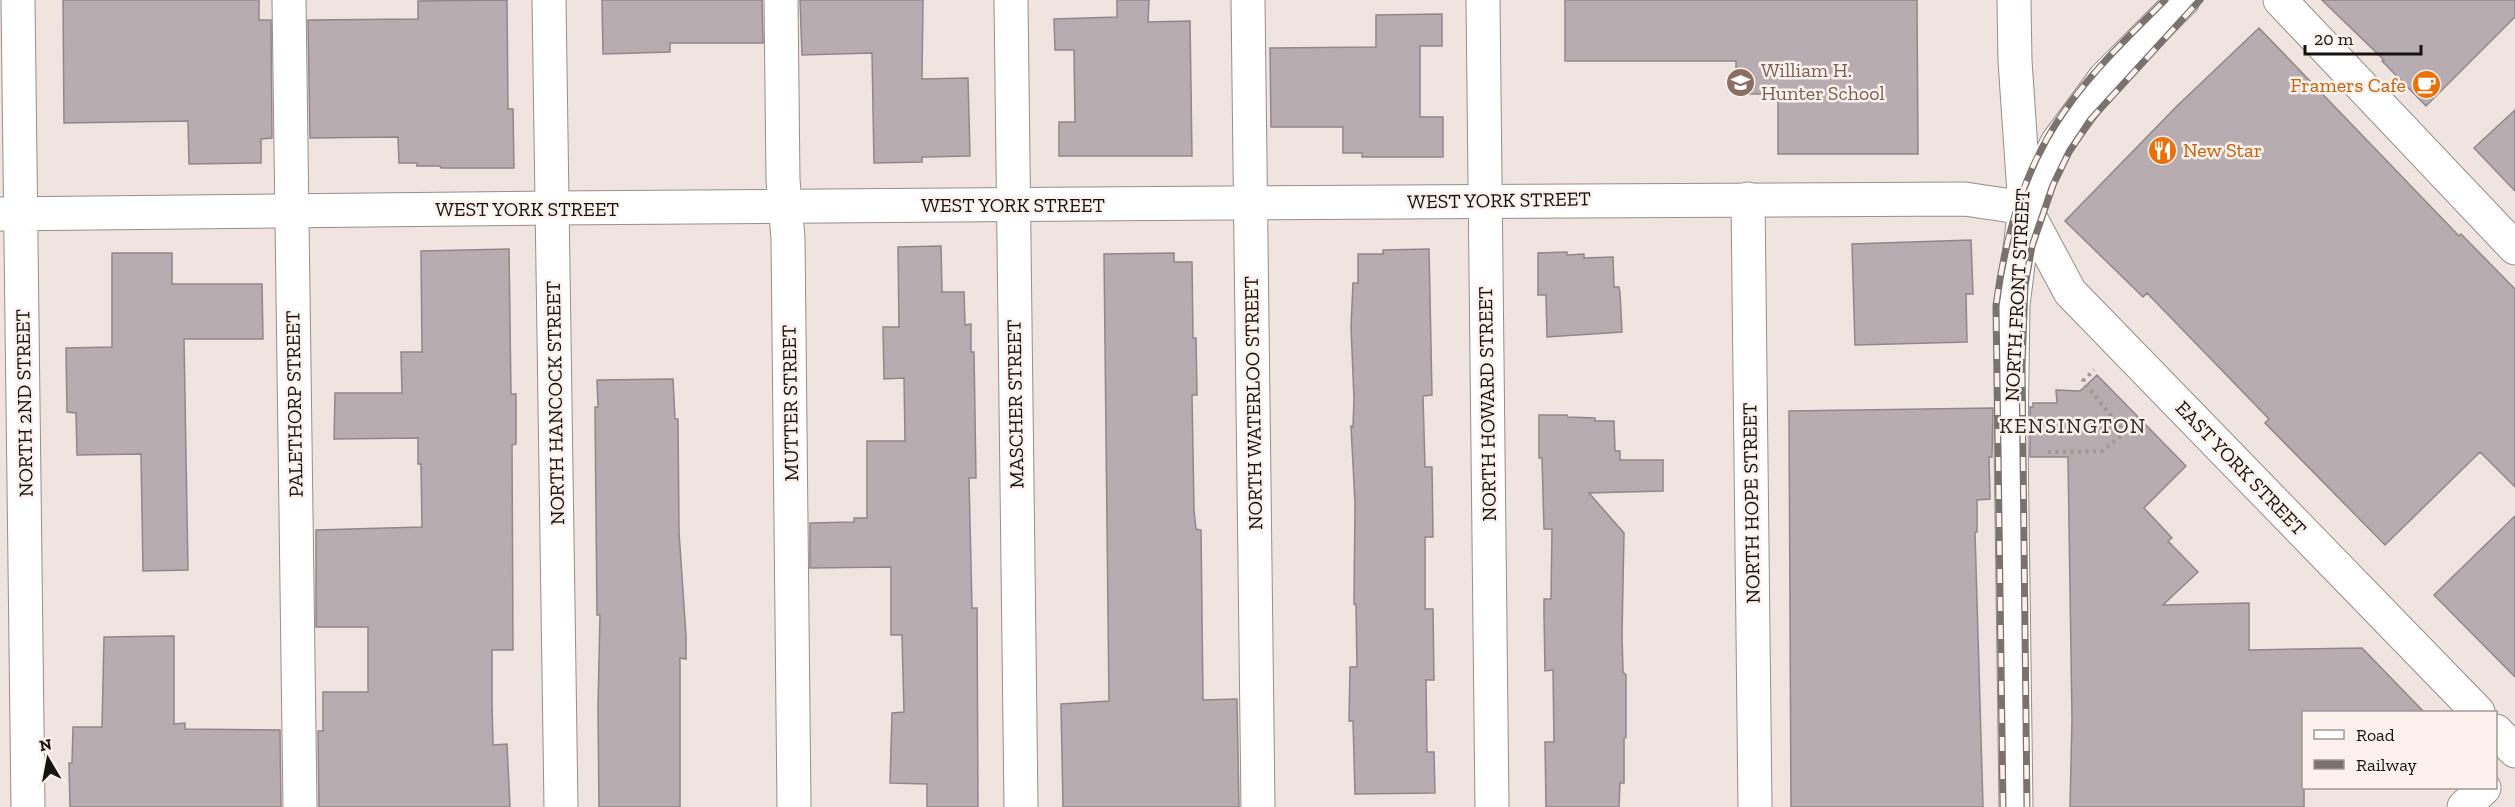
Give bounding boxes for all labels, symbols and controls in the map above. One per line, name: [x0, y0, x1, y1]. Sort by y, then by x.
scale bar: [2305, 18, 2420, 56]
text: 20 m: [2314, 28, 2354, 50]
place label: William H. Hunter School: [1761, 58, 1885, 105]
school or university icon: William H. Hunter School: [1724, 66, 1756, 98]
cafe icon: Framers Cafe: [2411, 69, 2443, 101]
place label: Framers Cafe: [2290, 73, 2406, 97]
restaurant icon: New Star: [2146, 134, 2178, 166]
place label: New Star: [2183, 138, 2262, 162]
street label: WEST YORK STREET: [1407, 186, 1591, 214]
street label: NORTH FRONT STREET: [1999, 188, 2035, 402]
street label: WEST YORK STREET: [921, 193, 1105, 217]
street label: WEST YORK STREET: [435, 197, 619, 221]
street label: NORTH WATERLOO STREET: [1239, 276, 1267, 530]
street label: NORTH HANCOCK STREET: [541, 281, 569, 525]
street label: NORTH HOWARD STREET: [1473, 286, 1501, 522]
street label: NORTH 2ND STREET: [10, 309, 38, 497]
street label: PALETHORP STREET: [280, 310, 308, 498]
street label: MASCHER STREET: [1002, 319, 1028, 489]
street label: MUTTER STREET: [777, 324, 803, 482]
street label: EAST YORK STREET: [2171, 396, 2311, 540]
street label: NORTH HOPE STREET: [1737, 402, 1765, 604]
district label: KENSINGTON: [1999, 413, 2147, 438]
legend: [2302, 711, 2497, 789]
text: Road: [2356, 724, 2395, 746]
north arrow: [18, 729, 78, 789]
text: N: [38, 734, 53, 755]
text: Railway: [2356, 754, 2418, 776]

